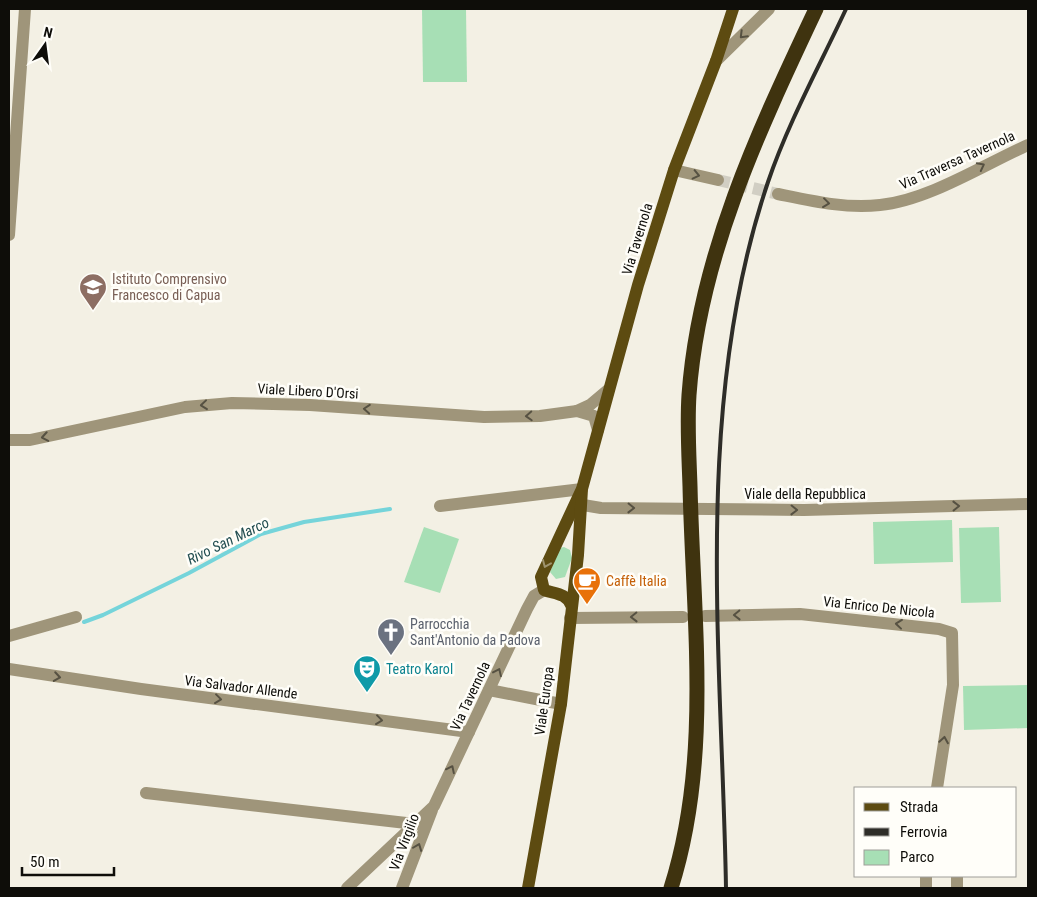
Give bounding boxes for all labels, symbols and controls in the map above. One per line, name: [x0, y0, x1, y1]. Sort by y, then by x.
north arrow: [20, 20, 70, 70]
text: N: [42, 24, 54, 41]
one-way arrow: [739, 29, 748, 38]
street label: Via Traversa Tavernola: [897, 127, 1017, 193]
one-way arrow: [975, 162, 984, 172]
one-way arrow: [691, 169, 700, 180]
one-way arrow: [823, 197, 831, 208]
street label: Via Tavernola: [618, 201, 656, 277]
place label: Istituto Comprensivo Francesco di Capua: [112, 271, 227, 303]
school or university icon: Istituto Comprensivo Francesco di Capua: [78, 272, 108, 311]
street label: Viale Libero D'Orsi: [257, 380, 359, 402]
one-way arrow: [200, 400, 208, 411]
one-way arrow: [362, 403, 370, 414]
one-way arrow: [525, 411, 533, 422]
one-way arrow: [41, 432, 50, 442]
street label: Viale della Repubblica: [744, 486, 866, 502]
one-way arrow: [952, 501, 960, 511]
one-way arrow: [628, 503, 635, 513]
one-way arrow: [790, 505, 798, 515]
water label: Rivo San Marco: [184, 513, 272, 569]
one-way arrow: [541, 559, 552, 568]
cafe icon: Caffè Italia: [572, 566, 602, 605]
place label: Caffè Italia: [606, 573, 667, 589]
street label: Via Enrico De Nicola: [822, 593, 936, 621]
one-way arrow: [733, 610, 741, 621]
one-way arrow: [630, 612, 638, 622]
place label: Parrocchia Sant'Antonio da Padova: [410, 616, 540, 648]
church icon: Parrocchia Sant'Antonio da Padova: [376, 617, 406, 656]
one-way arrow: [894, 619, 902, 630]
theatre icon: Teatro Karol: [352, 654, 382, 693]
street label: Via Tavernola: [447, 659, 493, 733]
place label: Teatro Karol: [386, 661, 453, 677]
street label: Viale Europa: [531, 666, 557, 736]
one-way arrow: [491, 668, 502, 677]
one-way arrow: [53, 671, 61, 681]
street label: Via Salvador Allende: [184, 672, 299, 702]
one-way arrow: [214, 694, 222, 704]
one-way arrow: [375, 714, 383, 725]
one-way arrow: [939, 736, 949, 744]
one-way arrow: [445, 765, 456, 774]
legend: [854, 787, 1017, 877]
text: Strada: [900, 798, 938, 816]
street label: Via Virgilio: [386, 811, 422, 873]
text: Ferrovia: [900, 823, 948, 841]
one-way arrow: [412, 843, 422, 852]
scale bar: [22, 844, 115, 876]
text: Parco: [900, 848, 934, 866]
text: 50 m: [30, 853, 60, 871]

